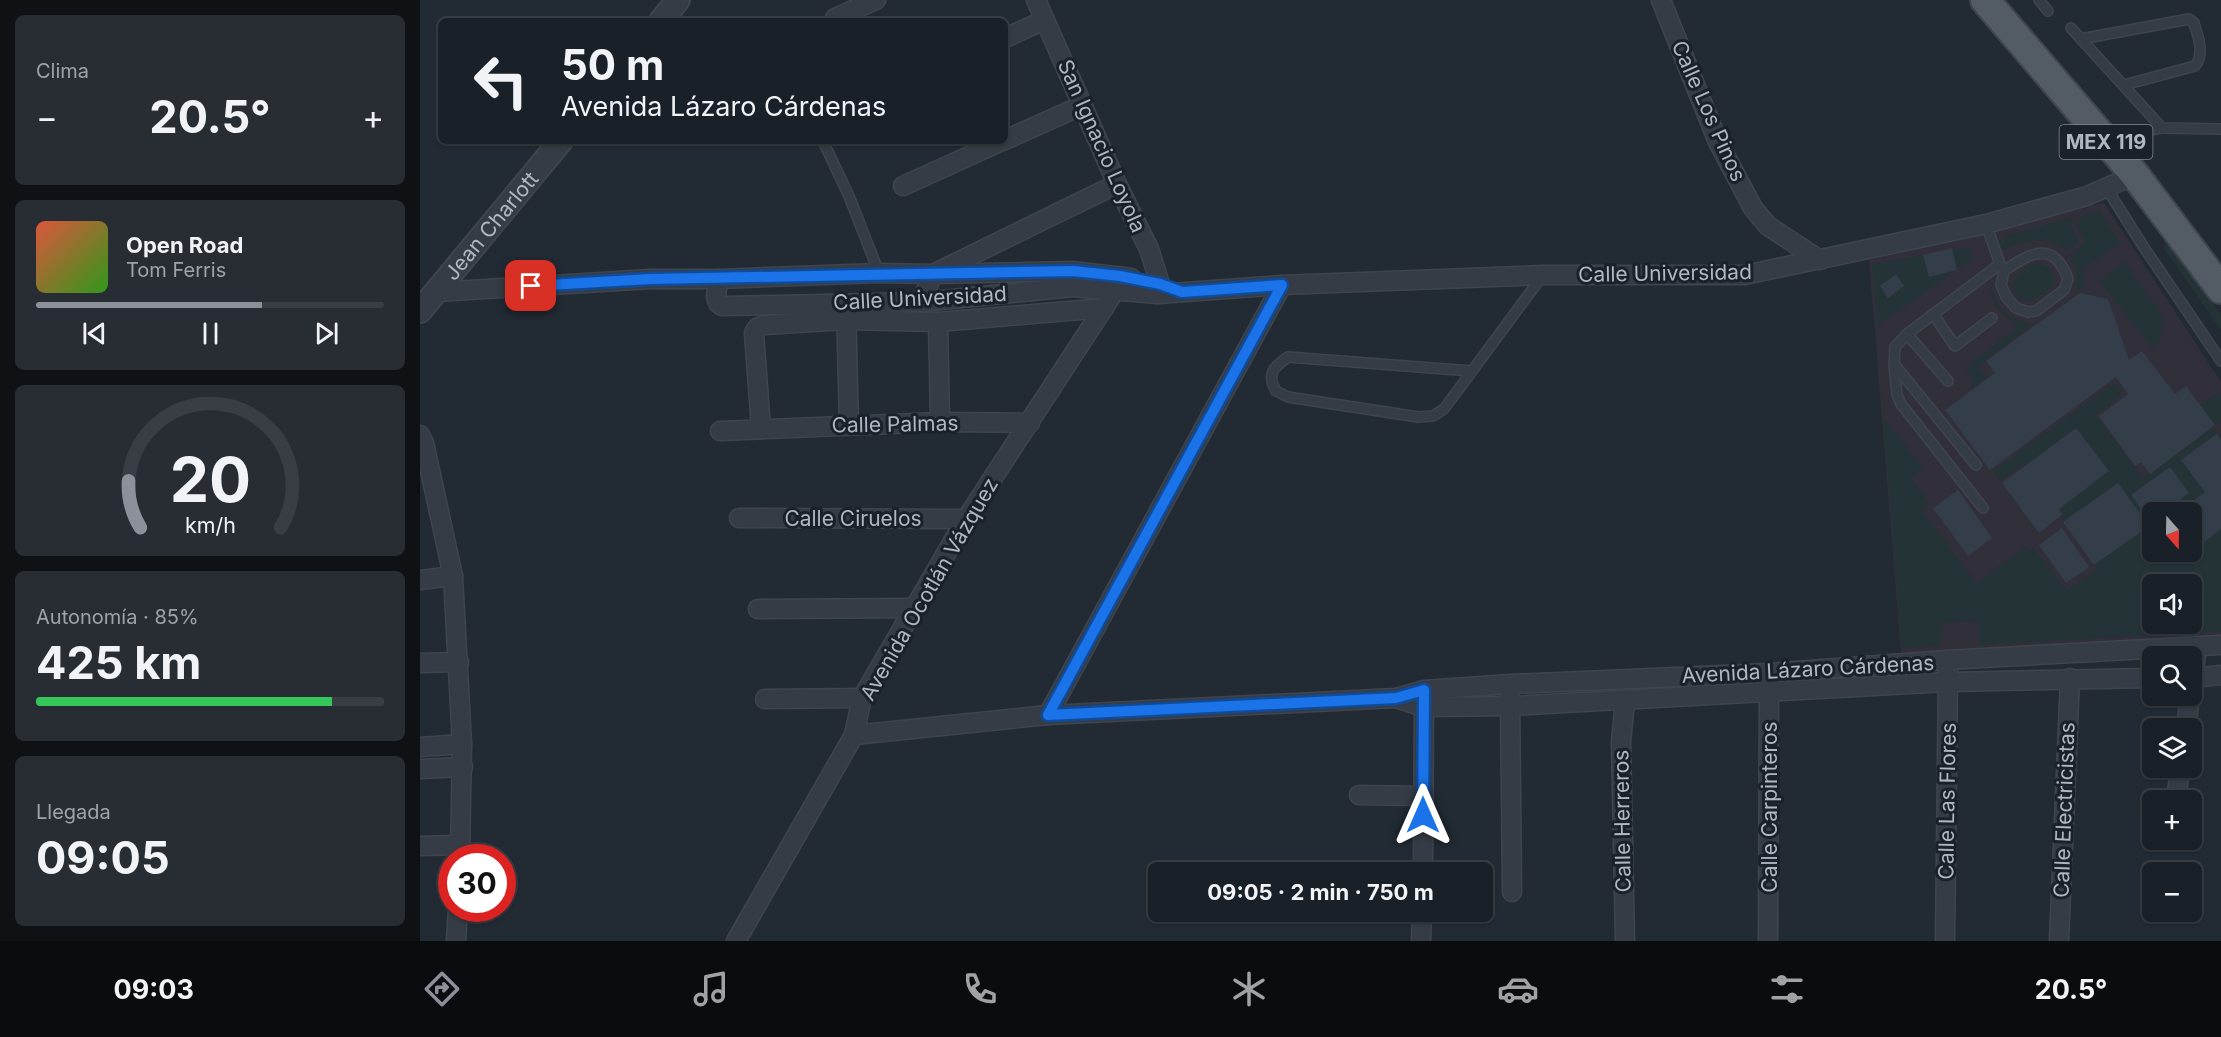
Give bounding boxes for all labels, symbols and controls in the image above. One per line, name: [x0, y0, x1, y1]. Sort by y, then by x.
street label: Calle Los Pinos: [1667, 37, 1751, 185]
text: 50 m: [561, 39, 664, 90]
icon: left: [462, 42, 540, 120]
street label: San Ignacio Loyola: [1053, 56, 1151, 236]
text: Clima: [36, 59, 89, 83]
text: 20.5°: [149, 89, 271, 144]
text: Avenida Lázaro Cárdenas: [561, 90, 886, 123]
text: −: [36, 97, 58, 137]
text: +: [362, 97, 384, 137]
road number: MEX 119: [2060, 125, 2152, 159]
street label: Jean Charlott: [439, 166, 543, 285]
text: Open Road: [126, 232, 243, 258]
text: Tom Ferris: [126, 258, 226, 282]
street label: Calle Universidad: [1578, 259, 1752, 287]
pin: [505, 260, 556, 311]
icon: arrive: [514, 269, 547, 302]
street label: Calle Universidad: [833, 281, 1007, 315]
icon: previous: [78, 317, 111, 350]
icon: pause: [194, 317, 227, 350]
icon: next: [310, 317, 343, 350]
street label: Calle Palmas: [831, 410, 959, 438]
text: 20: [169, 442, 251, 517]
street label: Avenida Ocotlán Vázquez: [855, 473, 1003, 705]
north arrow: [2142, 502, 2202, 562]
map controls: [2142, 502, 2202, 922]
street label: Calle Ciruelos: [784, 506, 922, 531]
text: km/h: [185, 512, 235, 538]
button: sound: [2142, 574, 2202, 634]
text: Autonomía · 85%: [36, 605, 199, 629]
text: 425 km: [36, 635, 201, 690]
button: search: [2142, 646, 2202, 706]
street label: Avenida Lázaro Cárdenas: [1681, 650, 1935, 688]
button: layers: [2142, 718, 2202, 778]
street label: Calle Carpinteros: [1757, 721, 1782, 893]
street label: Calle Las Flores: [1933, 722, 1961, 880]
street label: Calle Electricistas: [2048, 722, 2080, 898]
street label: Calle Herreros: [1608, 750, 1636, 892]
position arrow: [1391, 783, 1455, 847]
button: +: [2142, 790, 2202, 850]
text: Llegada: [36, 800, 111, 824]
text: 09:05: [36, 830, 170, 885]
speed limit sign: 30: [438, 844, 516, 922]
button: −: [2142, 862, 2202, 922]
text: 09:05 · 2 min · 750 m: [1207, 879, 1434, 905]
icon: directions: [421, 968, 463, 1010]
icon: music: [690, 968, 732, 1010]
icon: phone: [959, 968, 1001, 1010]
icon: climate: [1228, 968, 1270, 1010]
icon: car: [1497, 968, 1539, 1010]
icon: filters: [1766, 968, 1808, 1010]
text: 09:03: [113, 973, 194, 1006]
text: 20.5°: [2035, 973, 2107, 1006]

